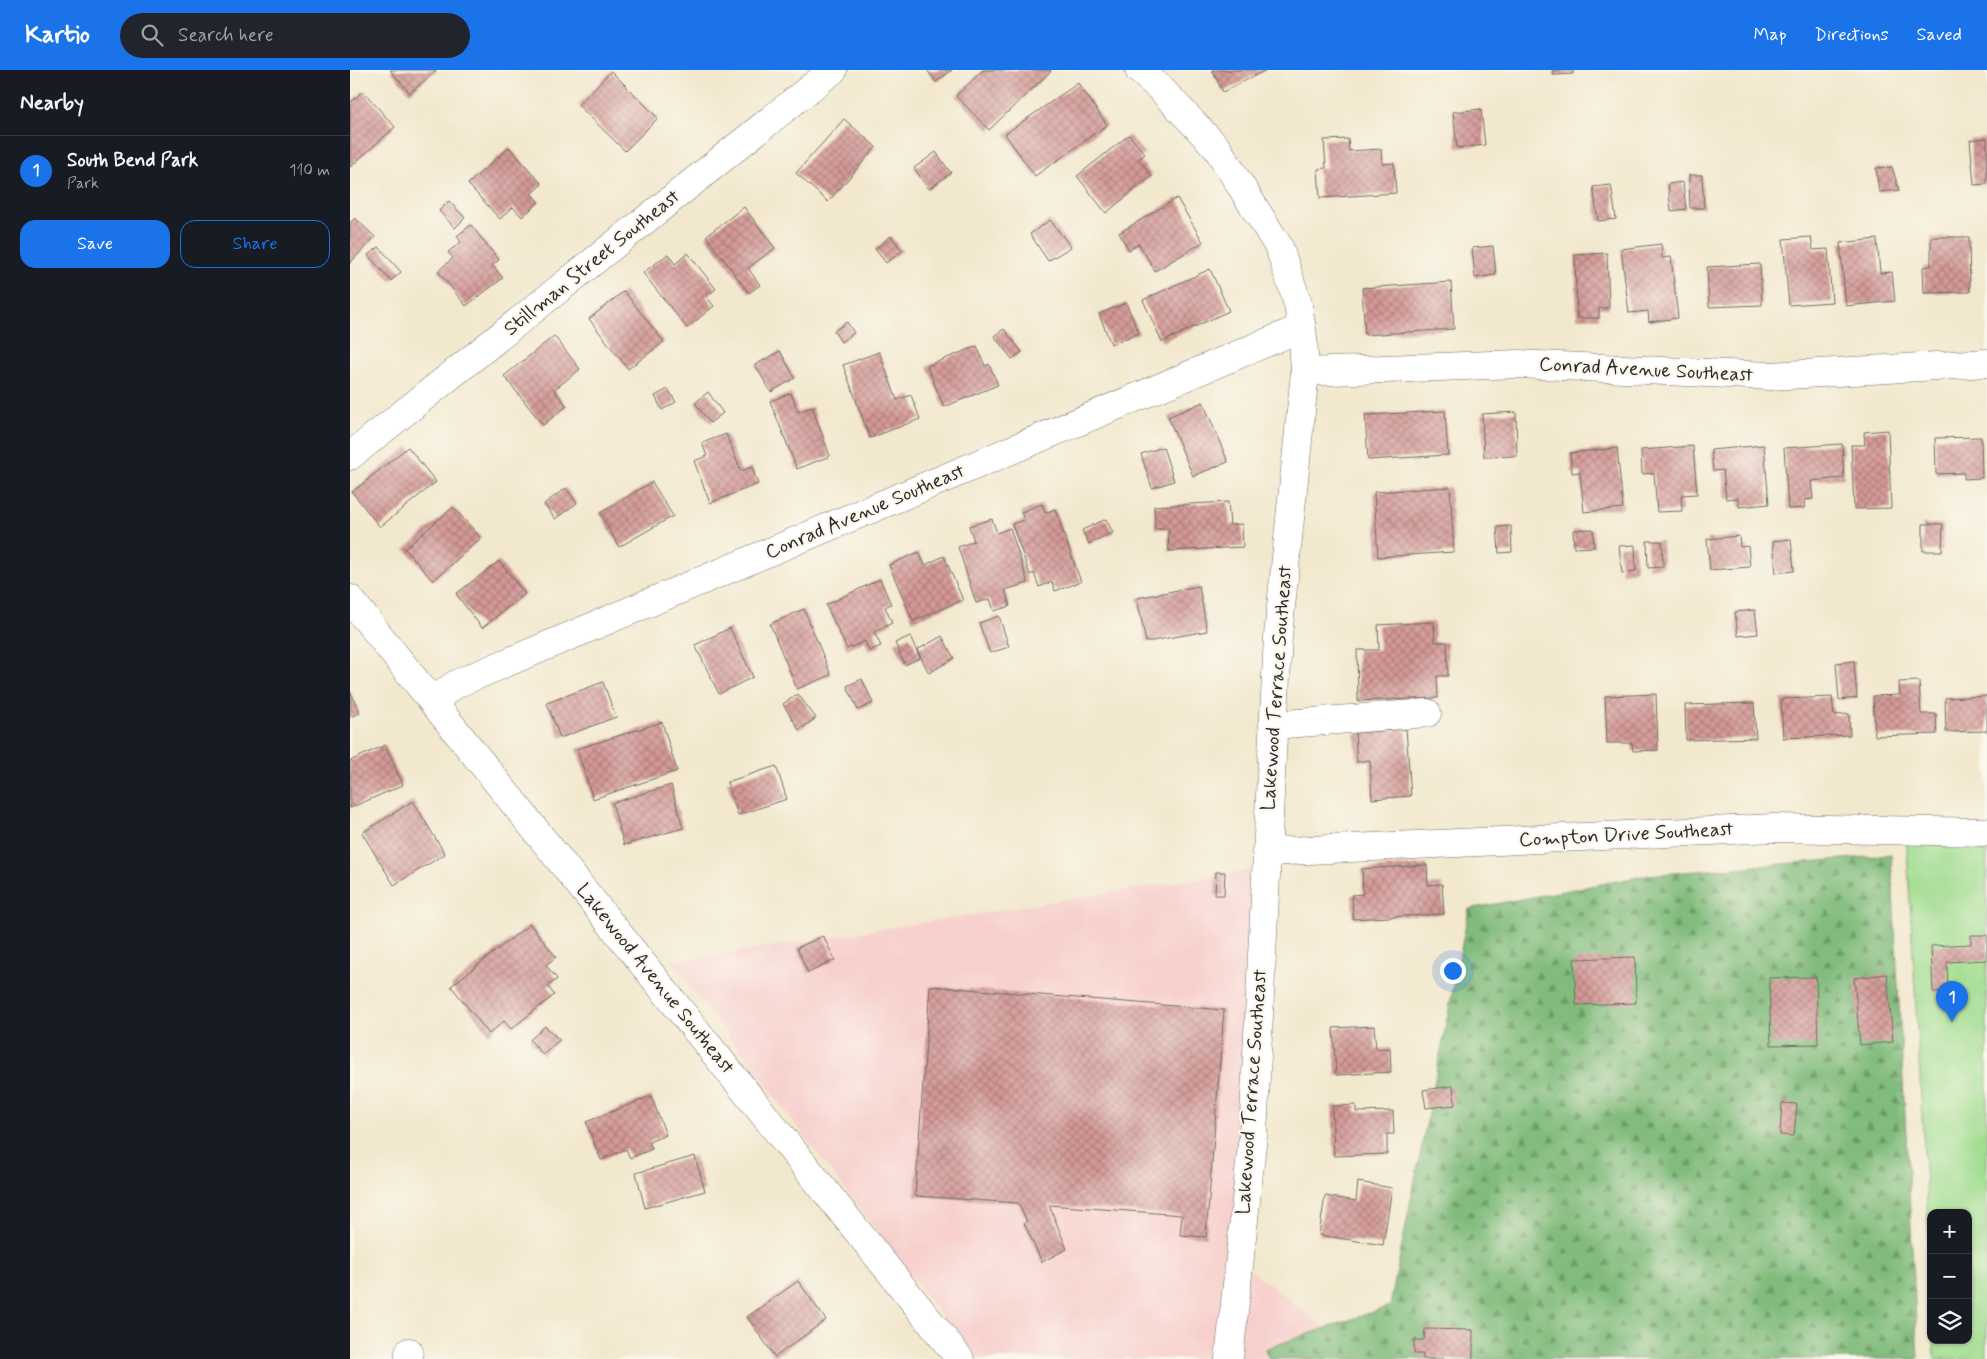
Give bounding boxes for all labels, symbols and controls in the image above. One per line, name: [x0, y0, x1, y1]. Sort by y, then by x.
search box: [120, 13, 470, 58]
text: Kartio: [25, 20, 90, 51]
icon: search: [138, 21, 166, 49]
text: Search here: [178, 23, 274, 48]
text: Map: [1754, 23, 1787, 47]
text: Directions: [1815, 23, 1889, 47]
text: Saved: [1917, 23, 1962, 47]
text: Nearby: [20, 89, 84, 117]
text: South Bend Park: [67, 148, 198, 173]
text: 1: [32, 160, 40, 181]
text: 110 m: [289, 160, 330, 181]
text: Park: [67, 173, 99, 194]
street label: Stillman Street Southeast: [498, 183, 686, 342]
button: Save: [20, 220, 170, 268]
button: Share: [180, 220, 330, 268]
street label: Conrad Avenue Southeast: [1538, 351, 1754, 389]
street label: Conrad Avenue Southeast: [761, 458, 969, 566]
street label: Lakewood Terrace Southeast: [1255, 564, 1299, 812]
street label: Compton Drive Southeast: [1518, 816, 1734, 854]
street label: Lakewood Avenue Southeast: [570, 878, 741, 1080]
your location: [1440, 958, 1466, 984]
street label: Lakewood Terrace Southeast: [1230, 968, 1274, 1216]
pin: 1: [1936, 981, 1968, 1022]
map controls: [1927, 1209, 1972, 1344]
button: +: [1927, 1209, 1972, 1254]
button: −: [1927, 1254, 1972, 1299]
button: layers: [1927, 1299, 1972, 1344]

